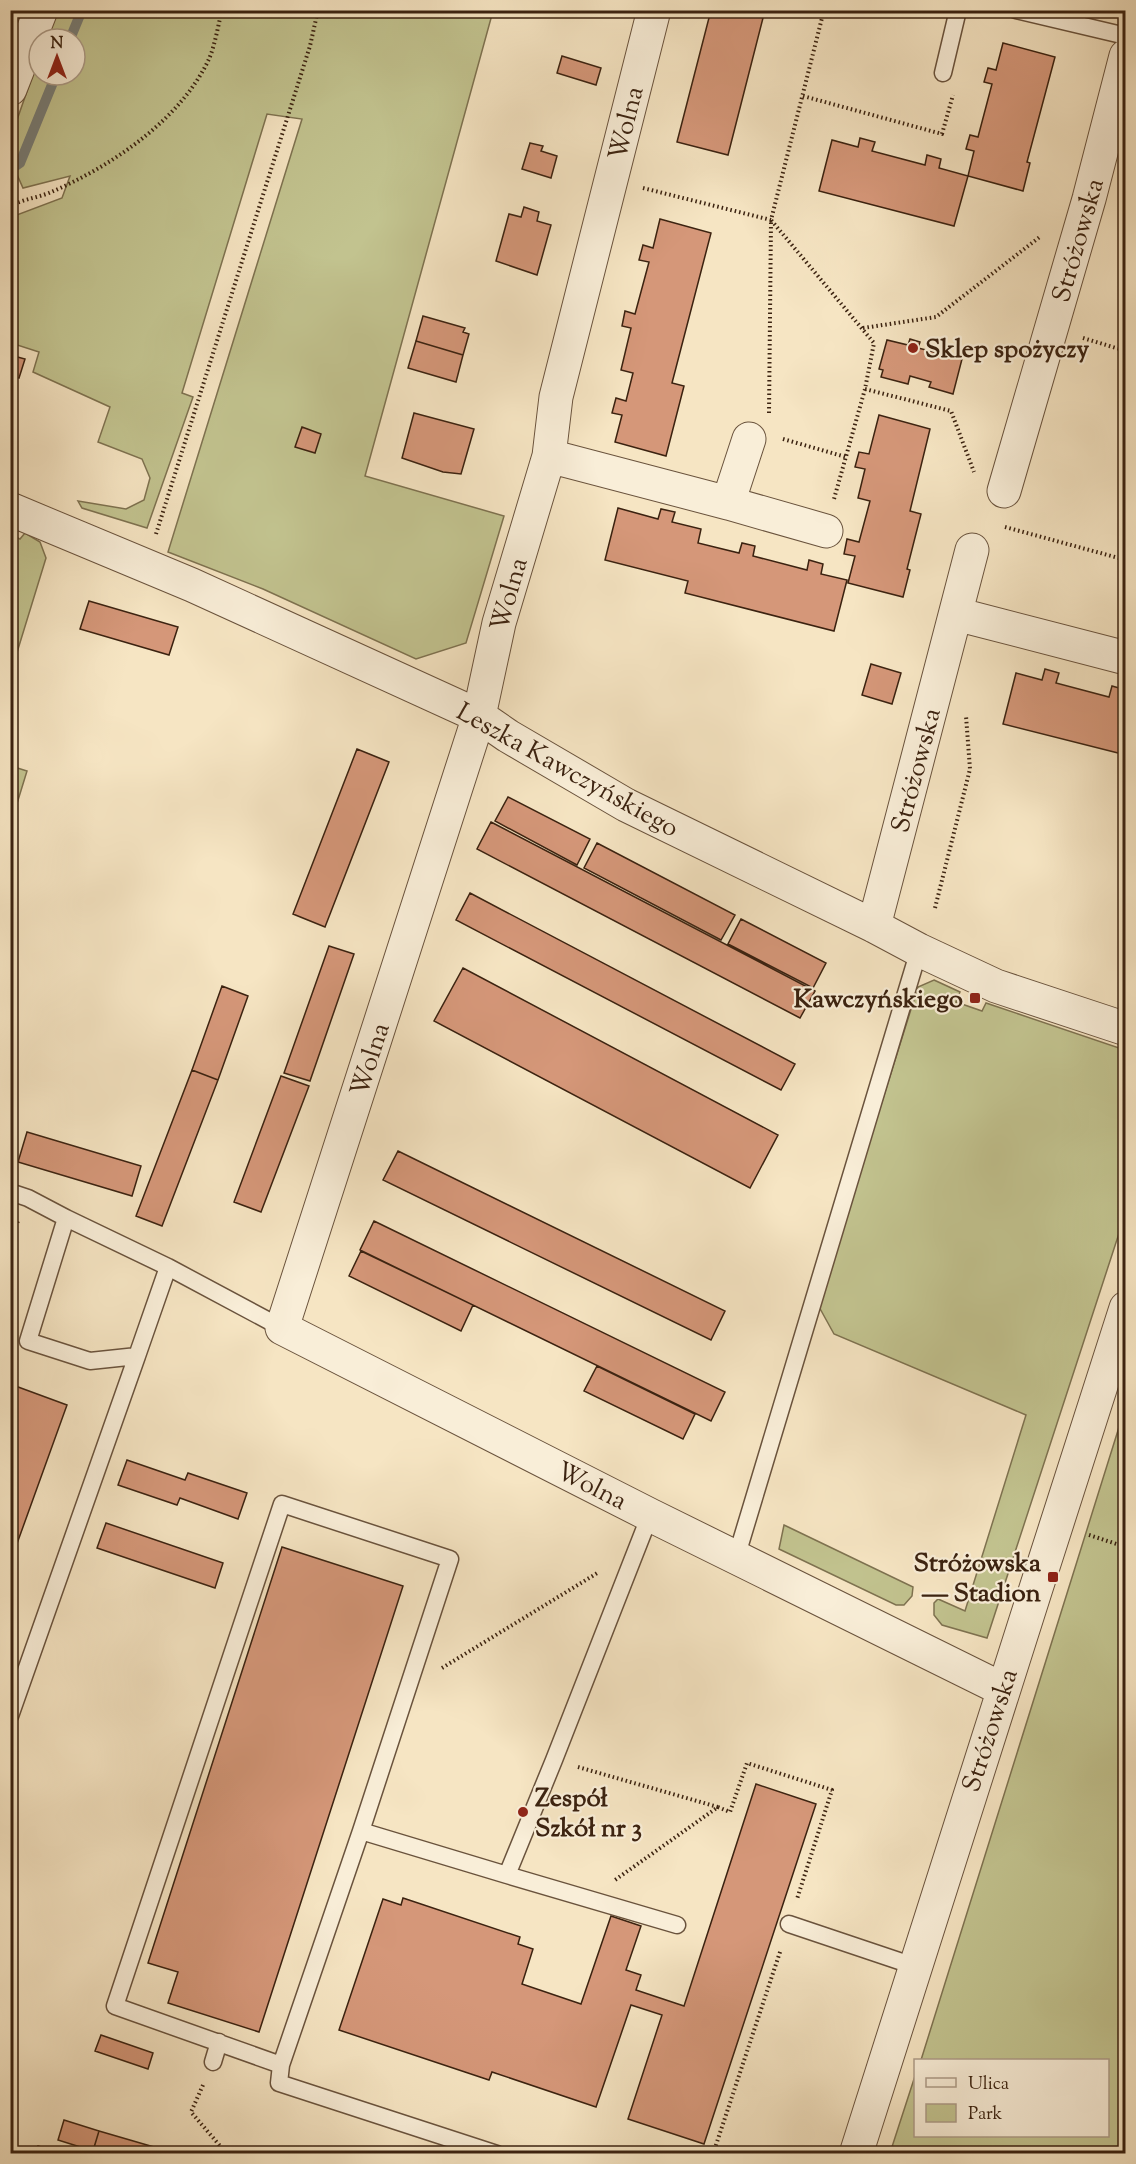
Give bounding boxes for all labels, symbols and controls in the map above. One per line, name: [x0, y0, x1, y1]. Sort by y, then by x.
north arrow: [27, 27, 87, 87]
text: N: [51, 33, 64, 56]
street label: Wolna: [600, 83, 654, 164]
street label: Stróżowska: [1044, 174, 1115, 307]
place label: Sklep spożyczy: [925, 332, 1089, 369]
marker: Sklep spożyczy: [906, 341, 920, 355]
street label: Wolna: [482, 554, 539, 636]
street label: Leszka Kawczyńskiego: [449, 695, 685, 848]
street label: Stróżowska: [883, 704, 952, 837]
place label: Kawczyńskiego: [793, 982, 963, 1019]
marker: Kawczyńskiego: [968, 991, 982, 1005]
street label: Wolna: [342, 1018, 401, 1101]
street label: Wolna: [549, 1454, 633, 1521]
place label: Stróżowska — Stadion: [914, 1546, 1042, 1613]
marker: Stróżowska — Stadion: [1046, 1570, 1060, 1584]
street label: Stróżowska: [954, 1664, 1029, 1797]
place label: Zespół Szkół nr 3: [535, 1781, 642, 1848]
marker: Zespół Szkół nr 3: [516, 1805, 530, 1819]
legend: [914, 2059, 1109, 2137]
text: Ulica: [968, 2072, 1009, 2098]
text: Park: [968, 2102, 1003, 2128]

